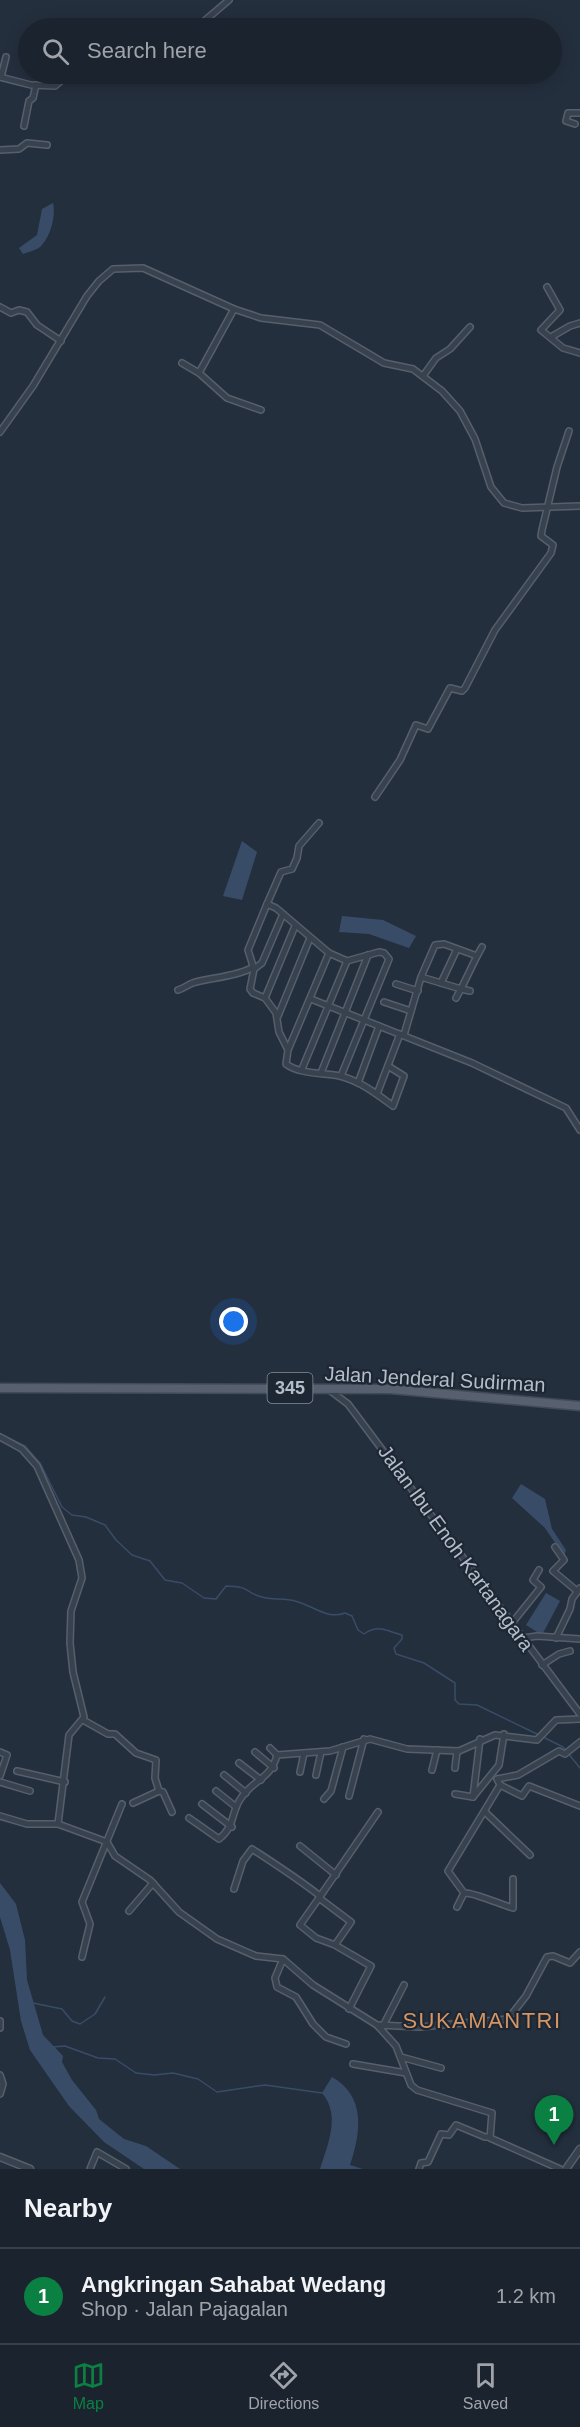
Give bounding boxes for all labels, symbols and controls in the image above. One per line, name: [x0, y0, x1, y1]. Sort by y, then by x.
search box: [18, 18, 562, 84]
icon: search: [39, 35, 72, 68]
text: Search here: [87, 38, 207, 63]
your location: [219, 1307, 248, 1336]
street label: Jalan Jenderal Sudirman: [324, 1362, 546, 1396]
road number: 345: [268, 1373, 312, 1403]
street label: Jalan Ibu Enoh Kartanagara: [374, 1441, 539, 1656]
district label: SUKAMANTRI: [402, 2008, 562, 2033]
pin: 1: [534, 2096, 574, 2145]
text: Nearby: [24, 2193, 112, 2223]
text: Angkringan Sahabat Wedang: [81, 2272, 386, 2297]
text: 1: [38, 2285, 49, 2307]
text: 1.2 km: [496, 2285, 556, 2307]
text: Shop · Jalan Pajagalan: [81, 2298, 288, 2320]
tab: Map: [72, 2359, 105, 2413]
tab: Directions: [248, 2359, 319, 2413]
tab: Saved: [463, 2359, 508, 2413]

